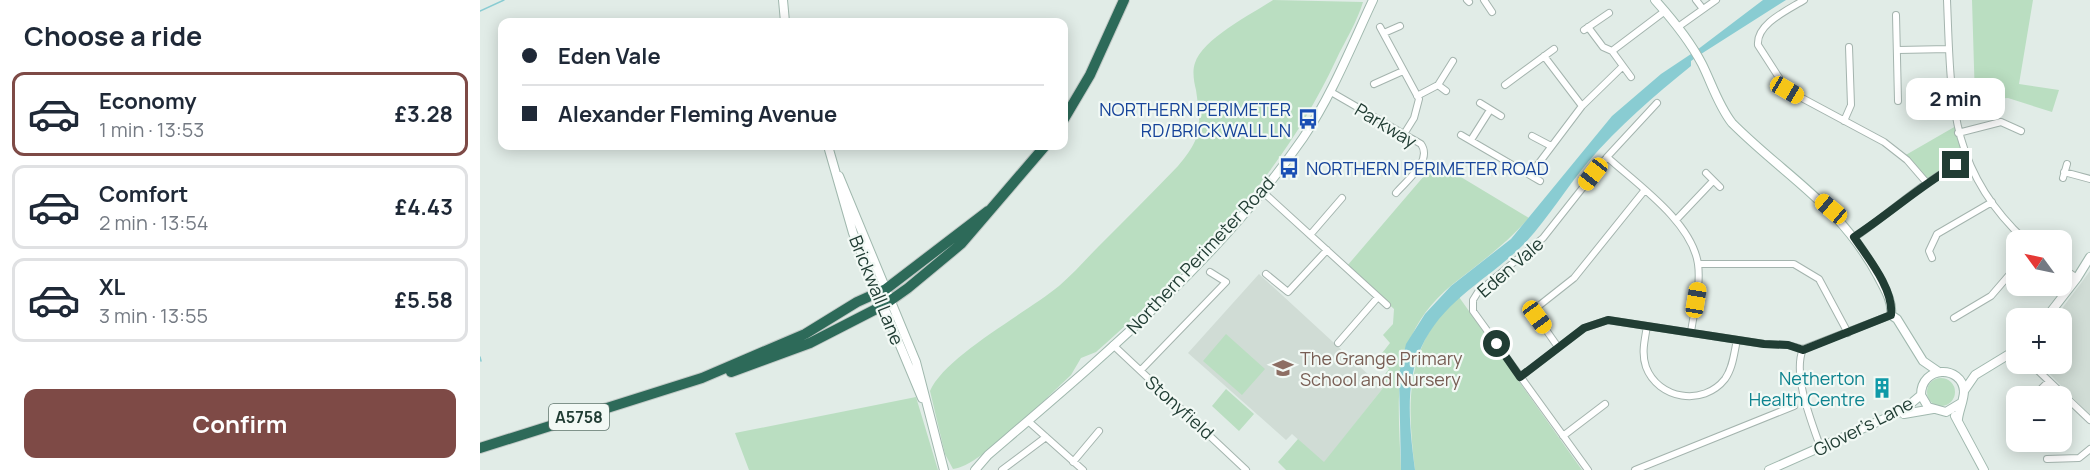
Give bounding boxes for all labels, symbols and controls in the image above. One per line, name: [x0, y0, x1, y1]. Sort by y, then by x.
text: Choose a ride: [24, 17, 202, 54]
text: Eden Vale: [558, 41, 661, 71]
car: [1767, 73, 1807, 107]
callout: 2 min: [1906, 78, 2006, 120]
text: 2 min: [1929, 85, 1982, 112]
text: Economy: [99, 86, 197, 116]
icon: car: [27, 87, 81, 141]
place label: NORTHERN PERIMETER RD/BRICKWALL LN: [1099, 97, 1291, 142]
street label: Parkway: [1351, 97, 1422, 153]
text: £3.28: [394, 99, 453, 129]
text: Alexander Fleming Avenue: [558, 99, 837, 129]
bus stop icon: NORTHERN PERIMETER RD/BRICKWALL LN: [1296, 107, 1320, 131]
text: 1 min · 13:53: [99, 116, 204, 143]
route end: [1942, 151, 1969, 178]
car: [1575, 154, 1611, 194]
bus stop icon: NORTHERN PERIMETER ROAD: [1277, 156, 1301, 180]
place label: NORTHERN PERIMETER ROAD: [1306, 156, 1549, 180]
street label: Northern Perimeter Road: [1121, 171, 1279, 339]
text: Comfort: [99, 179, 188, 209]
icon: car: [27, 180, 81, 234]
car: [1811, 191, 1851, 227]
text: £4.43: [395, 192, 453, 222]
text: 2 min · 13:54: [99, 209, 209, 236]
north arrow: [2006, 230, 2072, 296]
map controls: [2006, 230, 2072, 452]
street label: Brickwall Lane: [844, 232, 910, 348]
street label: Eden Vale: [1472, 232, 1548, 302]
text: XL: [99, 272, 125, 302]
icon: car: [27, 273, 81, 327]
car: [1684, 281, 1708, 319]
text: £5.58: [395, 285, 453, 315]
car: [1519, 297, 1555, 337]
text: 3 min · 13:55: [99, 302, 208, 329]
button: +: [2006, 308, 2072, 374]
route start: [1483, 330, 1510, 357]
place label: The Grange Primary School and Nursery: [1300, 346, 1463, 391]
school or university icon: The Grange Primary School and Nursery: [1271, 356, 1295, 380]
place label: Netherton Health Centre: [1749, 366, 1865, 411]
street label: Stonyfield: [1141, 370, 1219, 444]
building icon: Netherton Health Centre: [1870, 376, 1894, 400]
button: −: [2006, 386, 2072, 452]
button: Confirm: [24, 389, 456, 458]
street label: Glover's Lane: [1809, 391, 1917, 461]
road number: A5758: [549, 404, 609, 430]

